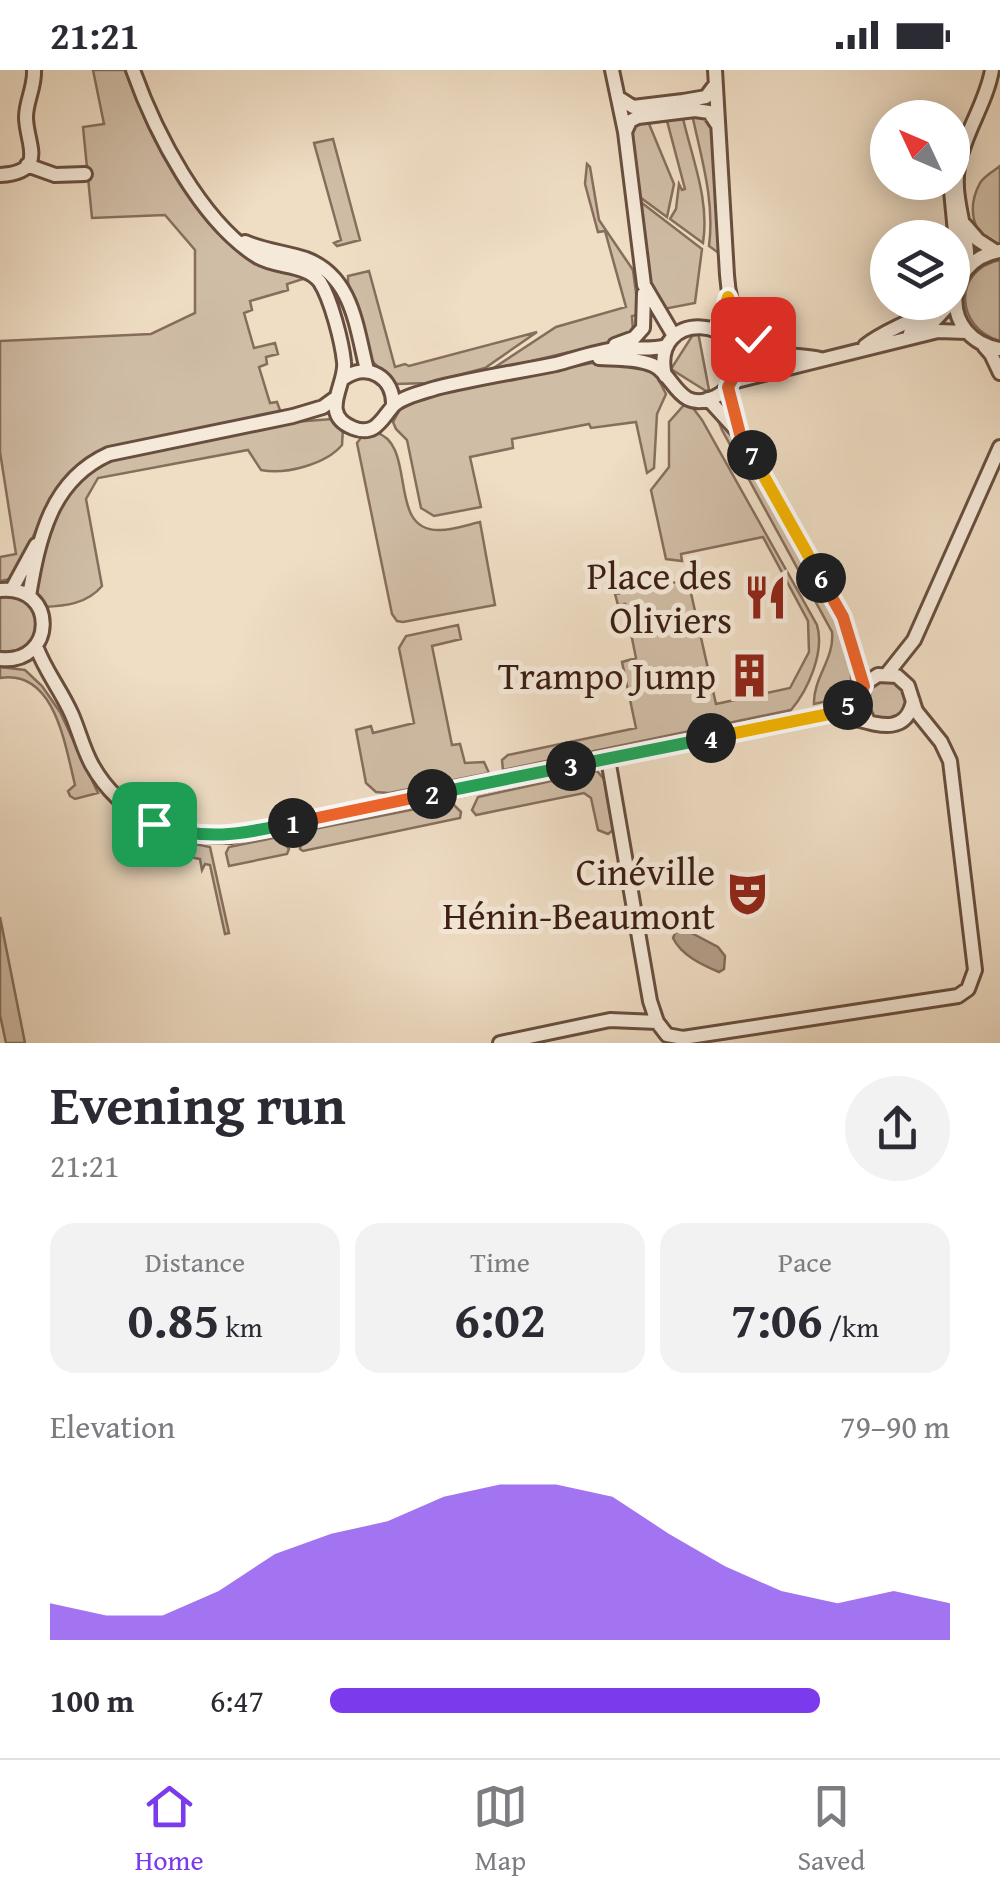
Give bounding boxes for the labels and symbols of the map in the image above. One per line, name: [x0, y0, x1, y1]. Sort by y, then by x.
north arrow: [870, 100, 970, 200]
pin: [711, 297, 796, 382]
pin: 7: [727, 430, 777, 480]
place label: Place des Oliviers: [587, 547, 732, 647]
pin: 6: [796, 553, 846, 603]
restaurant icon: Place des Oliviers: [741, 573, 789, 621]
place label: Trampo Jump: [498, 647, 716, 703]
building icon: Trampo Jump: [725, 651, 773, 699]
pin: 5: [823, 680, 873, 730]
pin: 4: [686, 713, 736, 763]
pin: 3: [546, 741, 596, 791]
pin: 2: [407, 769, 457, 819]
pin: [112, 782, 197, 867]
pin: 1: [268, 798, 318, 848]
place label: Cinéville Hénin-Beaumont: [442, 843, 715, 943]
theatre icon: Cinéville Hénin-Beaumont: [724, 869, 772, 917]

